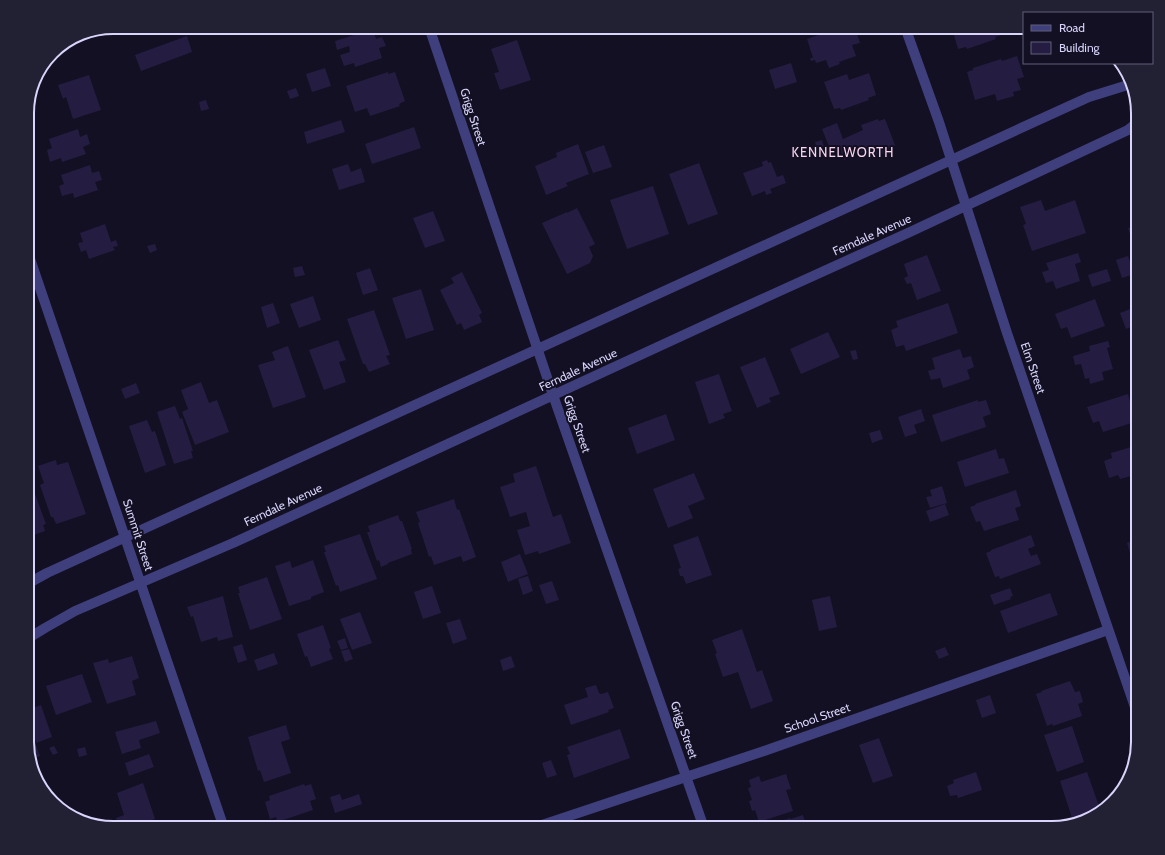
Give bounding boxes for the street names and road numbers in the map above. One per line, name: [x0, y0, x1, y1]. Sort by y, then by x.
street label: Grigg Street: [457, 86, 490, 148]
street label: Ferndale Avenue: [830, 211, 913, 259]
street label: Elm Street: [1018, 340, 1049, 396]
street label: Ferndale Avenue: [536, 345, 619, 394]
street label: Grigg Street: [561, 393, 594, 455]
street label: Ferndale Avenue: [241, 480, 324, 529]
street label: Summit Street: [120, 497, 157, 573]
street label: Grigg Street: [668, 699, 701, 761]
street label: School Street: [782, 699, 852, 736]

